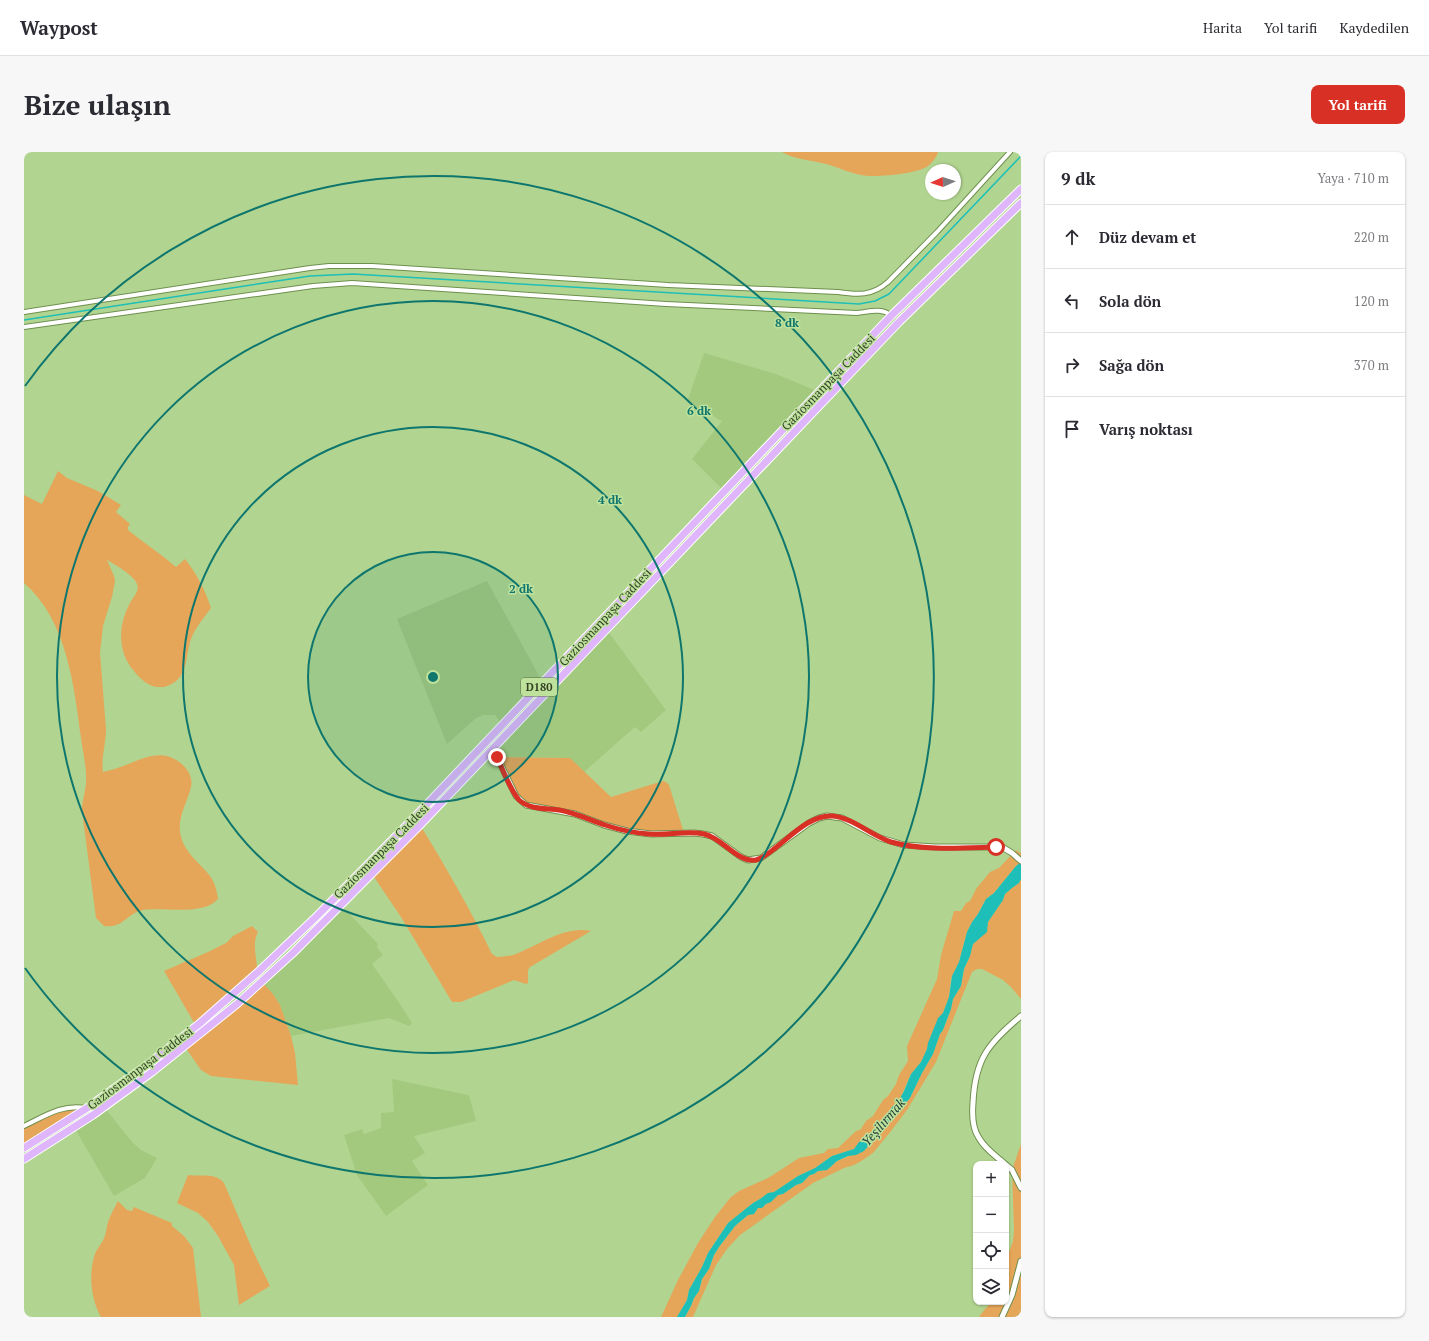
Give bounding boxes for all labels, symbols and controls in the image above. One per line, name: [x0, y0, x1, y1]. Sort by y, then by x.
text: Waypost: [20, 15, 98, 40]
text: Harita: [1203, 18, 1242, 37]
text: Yol tarifi: [1264, 18, 1317, 37]
text: Kaydedilen: [1339, 18, 1409, 37]
button: Yol tarifi: [1311, 85, 1405, 124]
text: Bize ulaşın: [24, 86, 171, 123]
north arrow: [925, 164, 961, 200]
text: 9 dk: [1061, 167, 1095, 190]
text: Yaya · 710 m: [1317, 169, 1389, 187]
icon: ahead: [1061, 226, 1083, 248]
text: Düz devam et: [1099, 227, 1196, 247]
text: 220 m: [1354, 228, 1389, 246]
icon: left: [1061, 290, 1083, 312]
text: Sola dön: [1099, 291, 1161, 311]
text: 120 m: [1354, 292, 1389, 310]
text: 8 dk: [775, 315, 799, 330]
street label: Gaziosmanpaşa Caddesi: [778, 330, 878, 433]
icon: right: [1061, 354, 1083, 376]
text: Sağa dön: [1099, 355, 1164, 375]
text: 370 m: [1354, 356, 1389, 374]
text: 6 dk: [687, 403, 711, 418]
icon: arrive: [1061, 418, 1083, 440]
text: Varış noktası: [1099, 419, 1193, 439]
text: 4 dk: [598, 492, 622, 507]
street label: Gaziosmanpaşa Caddesi: [556, 565, 655, 669]
text: 2 dk: [509, 581, 533, 596]
centre of rings: [426, 670, 440, 684]
road number: D180: [521, 678, 557, 696]
route end: [488, 748, 506, 766]
street label: Gaziosmanpaşa Caddesi: [330, 800, 432, 902]
route start: [987, 838, 1005, 856]
street label: Gaziosmanpaşa Caddesi: [84, 1023, 196, 1113]
water label: Yeşilırmak: [857, 1094, 909, 1150]
map controls: [973, 1161, 1009, 1305]
button: +: [973, 1161, 1009, 1197]
button: −: [973, 1197, 1009, 1233]
button: locate: [973, 1233, 1009, 1269]
button: layers: [973, 1269, 1009, 1305]

